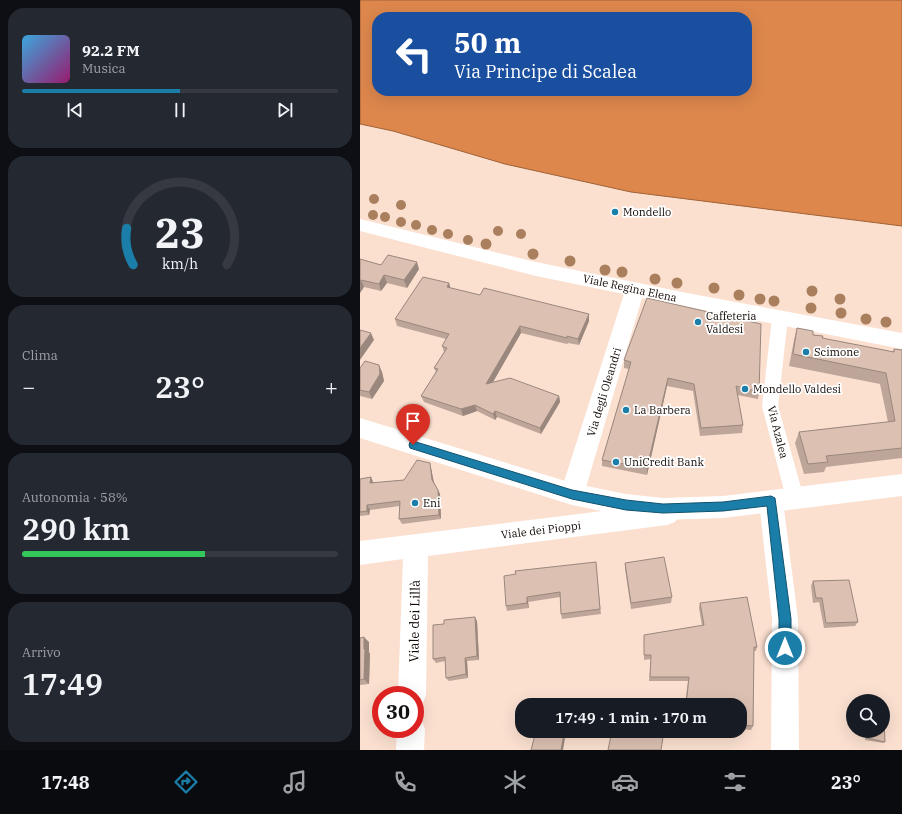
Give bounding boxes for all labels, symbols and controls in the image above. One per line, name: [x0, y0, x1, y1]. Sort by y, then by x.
text: 50 m: [454, 24, 521, 61]
icon: left: [388, 28, 440, 80]
text: 92.2 FM: [82, 41, 140, 60]
text: Musica: [82, 60, 126, 77]
text: Via Principe di Scalea: [454, 60, 637, 83]
icon: previous: [64, 99, 86, 121]
icon: pause: [169, 99, 191, 121]
icon: next: [274, 99, 296, 121]
text: 23: [155, 204, 205, 258]
place label: Mondello: [623, 205, 671, 219]
marker: Mondello: [610, 207, 620, 217]
text: km/h: [162, 253, 198, 272]
street label: Viale Regina Elena: [582, 271, 678, 305]
place label: Caffeteria Valdesi: [706, 309, 756, 336]
marker: Caffeteria Valdesi: [693, 317, 703, 327]
street label: Via degli Oleandri: [584, 345, 624, 438]
place label: Scimone: [814, 345, 859, 359]
text: Clima: [22, 347, 58, 364]
marker: Scimone: [801, 347, 811, 357]
text: 23°: [155, 367, 205, 406]
text: −: [22, 372, 35, 401]
text: +: [325, 372, 338, 401]
place label: Mondello Valdesi: [753, 382, 842, 396]
marker: Mondello Valdesi: [740, 384, 750, 394]
place label: La Barbera: [634, 403, 691, 417]
pin: [396, 404, 430, 445]
street label: Via Azalea: [765, 404, 791, 460]
marker: La Barbera: [621, 405, 631, 415]
icon: arrive: [402, 410, 424, 432]
place label: UniCredit Bank: [624, 455, 704, 469]
marker: UniCredit Bank: [611, 457, 621, 467]
text: Autonomia · 58%: [22, 489, 128, 506]
place label: Eni: [423, 496, 441, 510]
marker: Eni: [410, 498, 420, 508]
text: 290 km: [22, 509, 130, 548]
street label: Viale dei Pioppi: [500, 518, 582, 542]
street label: Viale dei Lillà: [405, 580, 424, 662]
position arrow: [764, 627, 806, 669]
text: Arrivo: [22, 644, 61, 661]
text: 17:49: [22, 664, 103, 703]
speed limit sign: 30: [372, 686, 424, 738]
map controls: [846, 694, 890, 738]
button: search: [846, 694, 890, 738]
text: 17:49 · 1 min · 170 m: [555, 708, 707, 727]
icon: directions: [172, 768, 200, 796]
icon: music: [281, 768, 309, 796]
icon: phone: [391, 768, 419, 796]
icon: climate: [501, 768, 529, 796]
icon: car: [611, 768, 639, 796]
icon: filters: [721, 768, 749, 796]
text: 17:48: [41, 771, 90, 794]
text: 23°: [831, 771, 861, 794]

